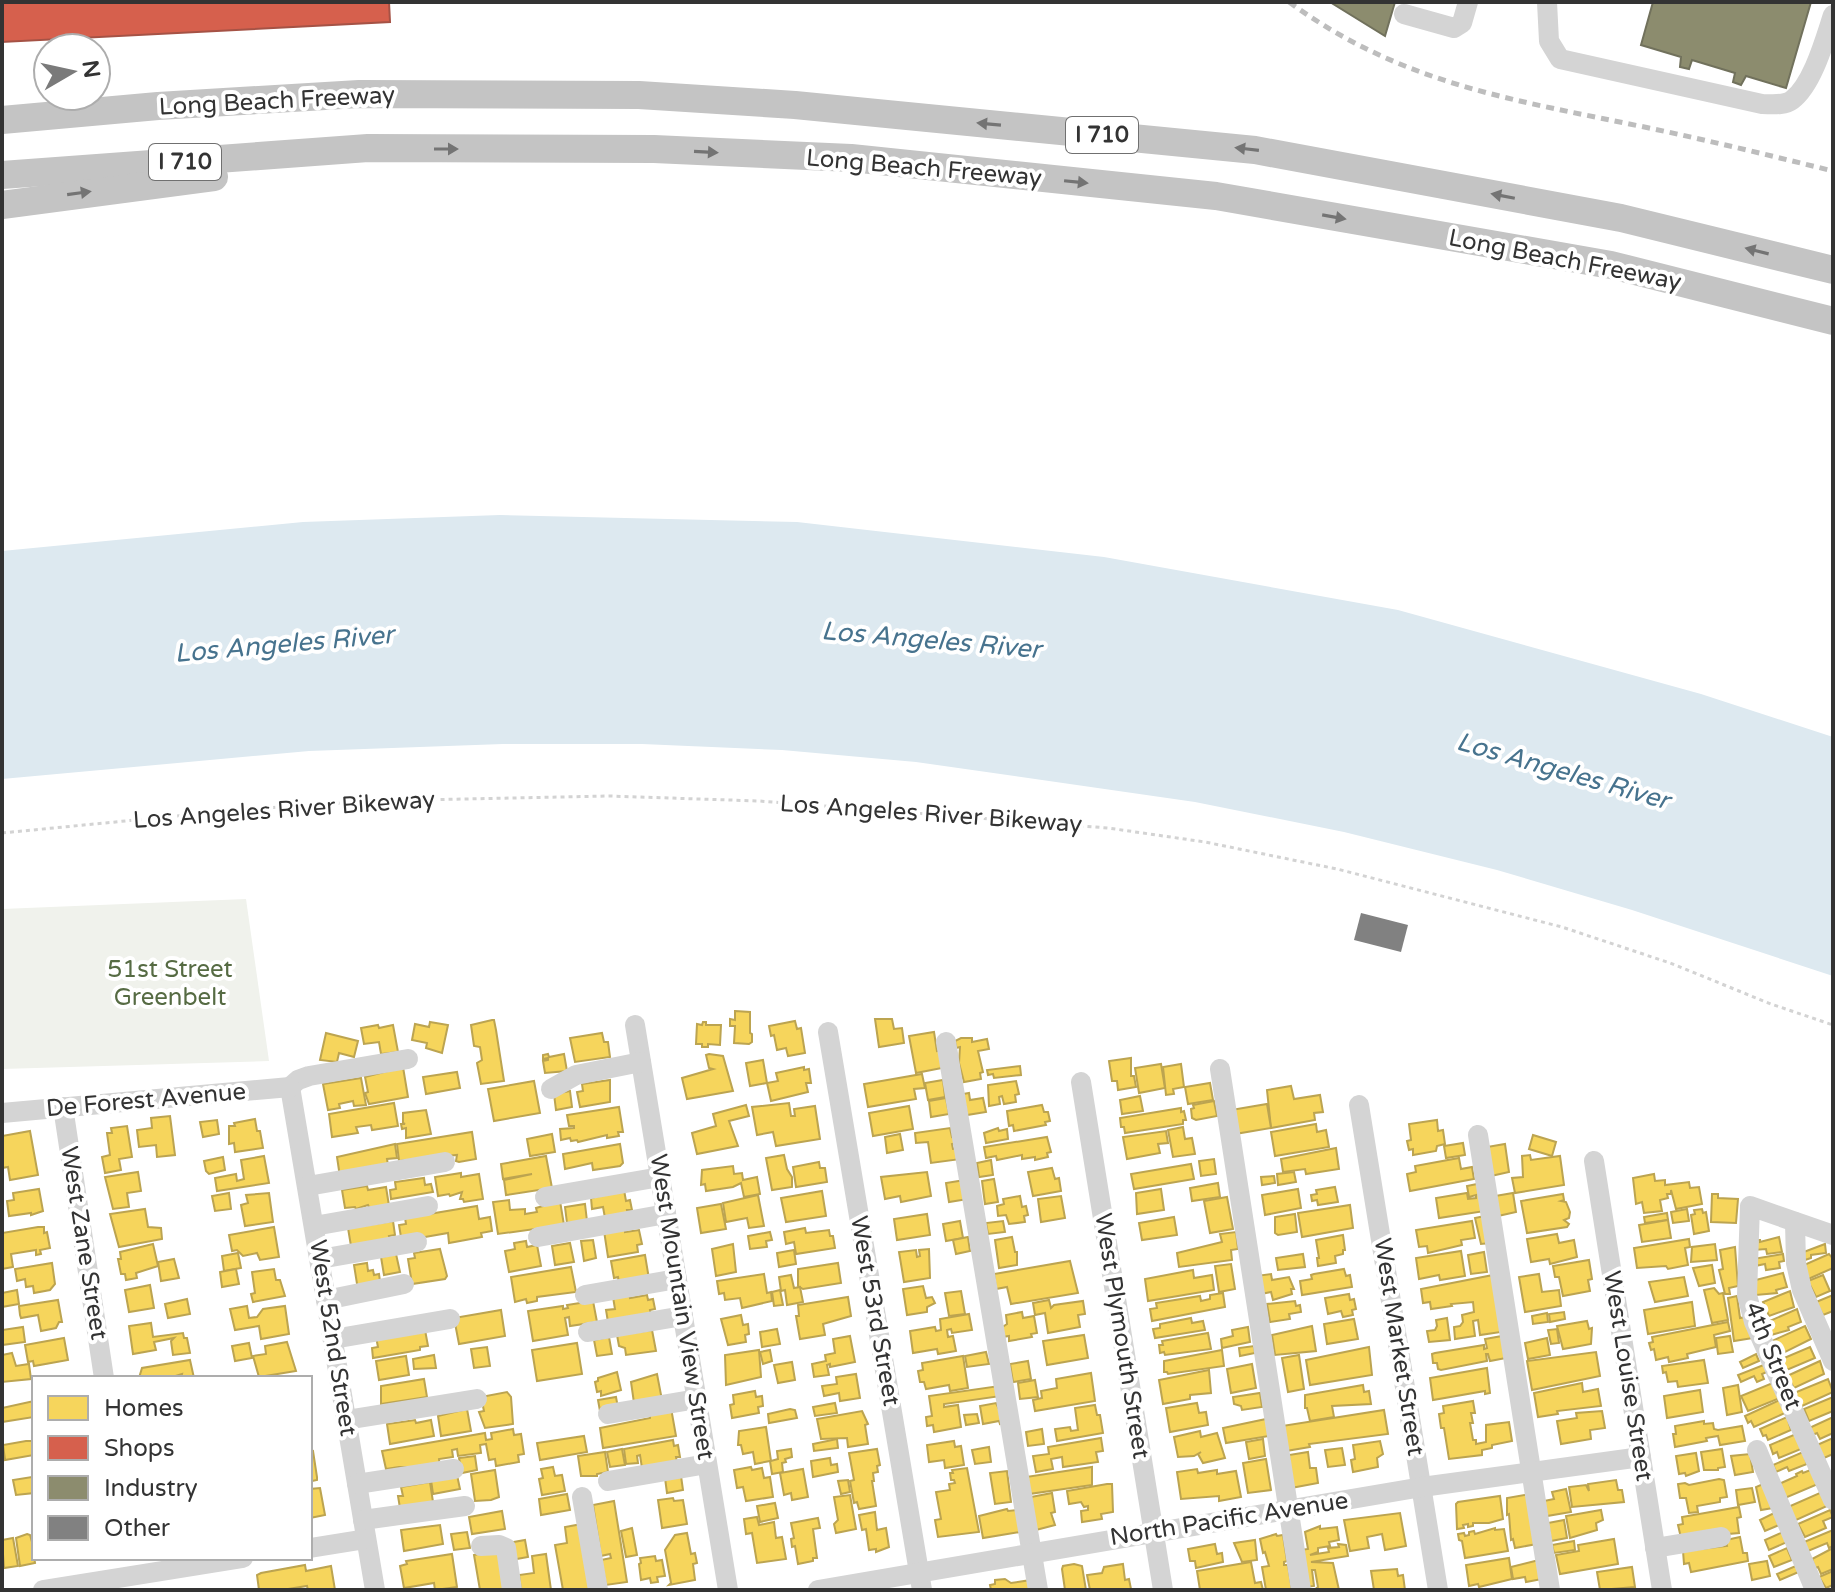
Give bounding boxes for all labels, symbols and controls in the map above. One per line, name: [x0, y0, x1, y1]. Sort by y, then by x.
north arrow: [32, 32, 112, 112]
text: N: [77, 58, 105, 80]
street label: Long Beach Freeway: [158, 80, 396, 122]
one-way arrow: [976, 117, 1001, 130]
road number: I 710: [1066, 117, 1138, 153]
one-way arrow: [434, 143, 459, 155]
street label: Long Beach Freeway: [805, 143, 1043, 193]
one-way arrow: [1235, 143, 1260, 156]
road number: I 710: [149, 144, 221, 180]
one-way arrow: [694, 145, 719, 158]
one-way arrow: [1064, 175, 1089, 188]
one-way arrow: [67, 187, 92, 200]
one-way arrow: [1490, 190, 1515, 202]
one-way arrow: [1322, 211, 1347, 223]
street label: Long Beach Freeway: [1446, 223, 1684, 297]
one-way arrow: [1745, 245, 1770, 257]
water label: Los Angeles River: [820, 615, 1045, 665]
water label: Los Angeles River: [173, 619, 398, 669]
water label: Los Angeles River: [1453, 726, 1676, 817]
street label: Los Angeles River Bikeway: [132, 785, 436, 835]
street label: Los Angeles River Bikeway: [779, 789, 1083, 839]
park label: 51st Street Greenbelt: [107, 955, 233, 1012]
street label: De Forest Avenue: [45, 1077, 247, 1123]
street label: West Zane Street: [54, 1144, 114, 1342]
street label: West Mountain View Street: [643, 1152, 721, 1462]
street label: West Plymouth Street: [1088, 1211, 1156, 1461]
street label: West 53rd Street: [844, 1214, 906, 1408]
street label: West Market Street: [1367, 1236, 1431, 1458]
street label: West 52nd Street: [303, 1238, 363, 1438]
street label: West Louise Street: [1597, 1269, 1659, 1483]
street label: 4th Street: [1738, 1298, 1808, 1414]
legend: [32, 1376, 312, 1560]
text: Homes: [104, 1394, 184, 1423]
text: Shops: [104, 1434, 174, 1463]
text: Industry: [104, 1474, 198, 1503]
street label: North Pacific Avenue: [1108, 1486, 1350, 1552]
text: Other: [104, 1514, 171, 1543]

